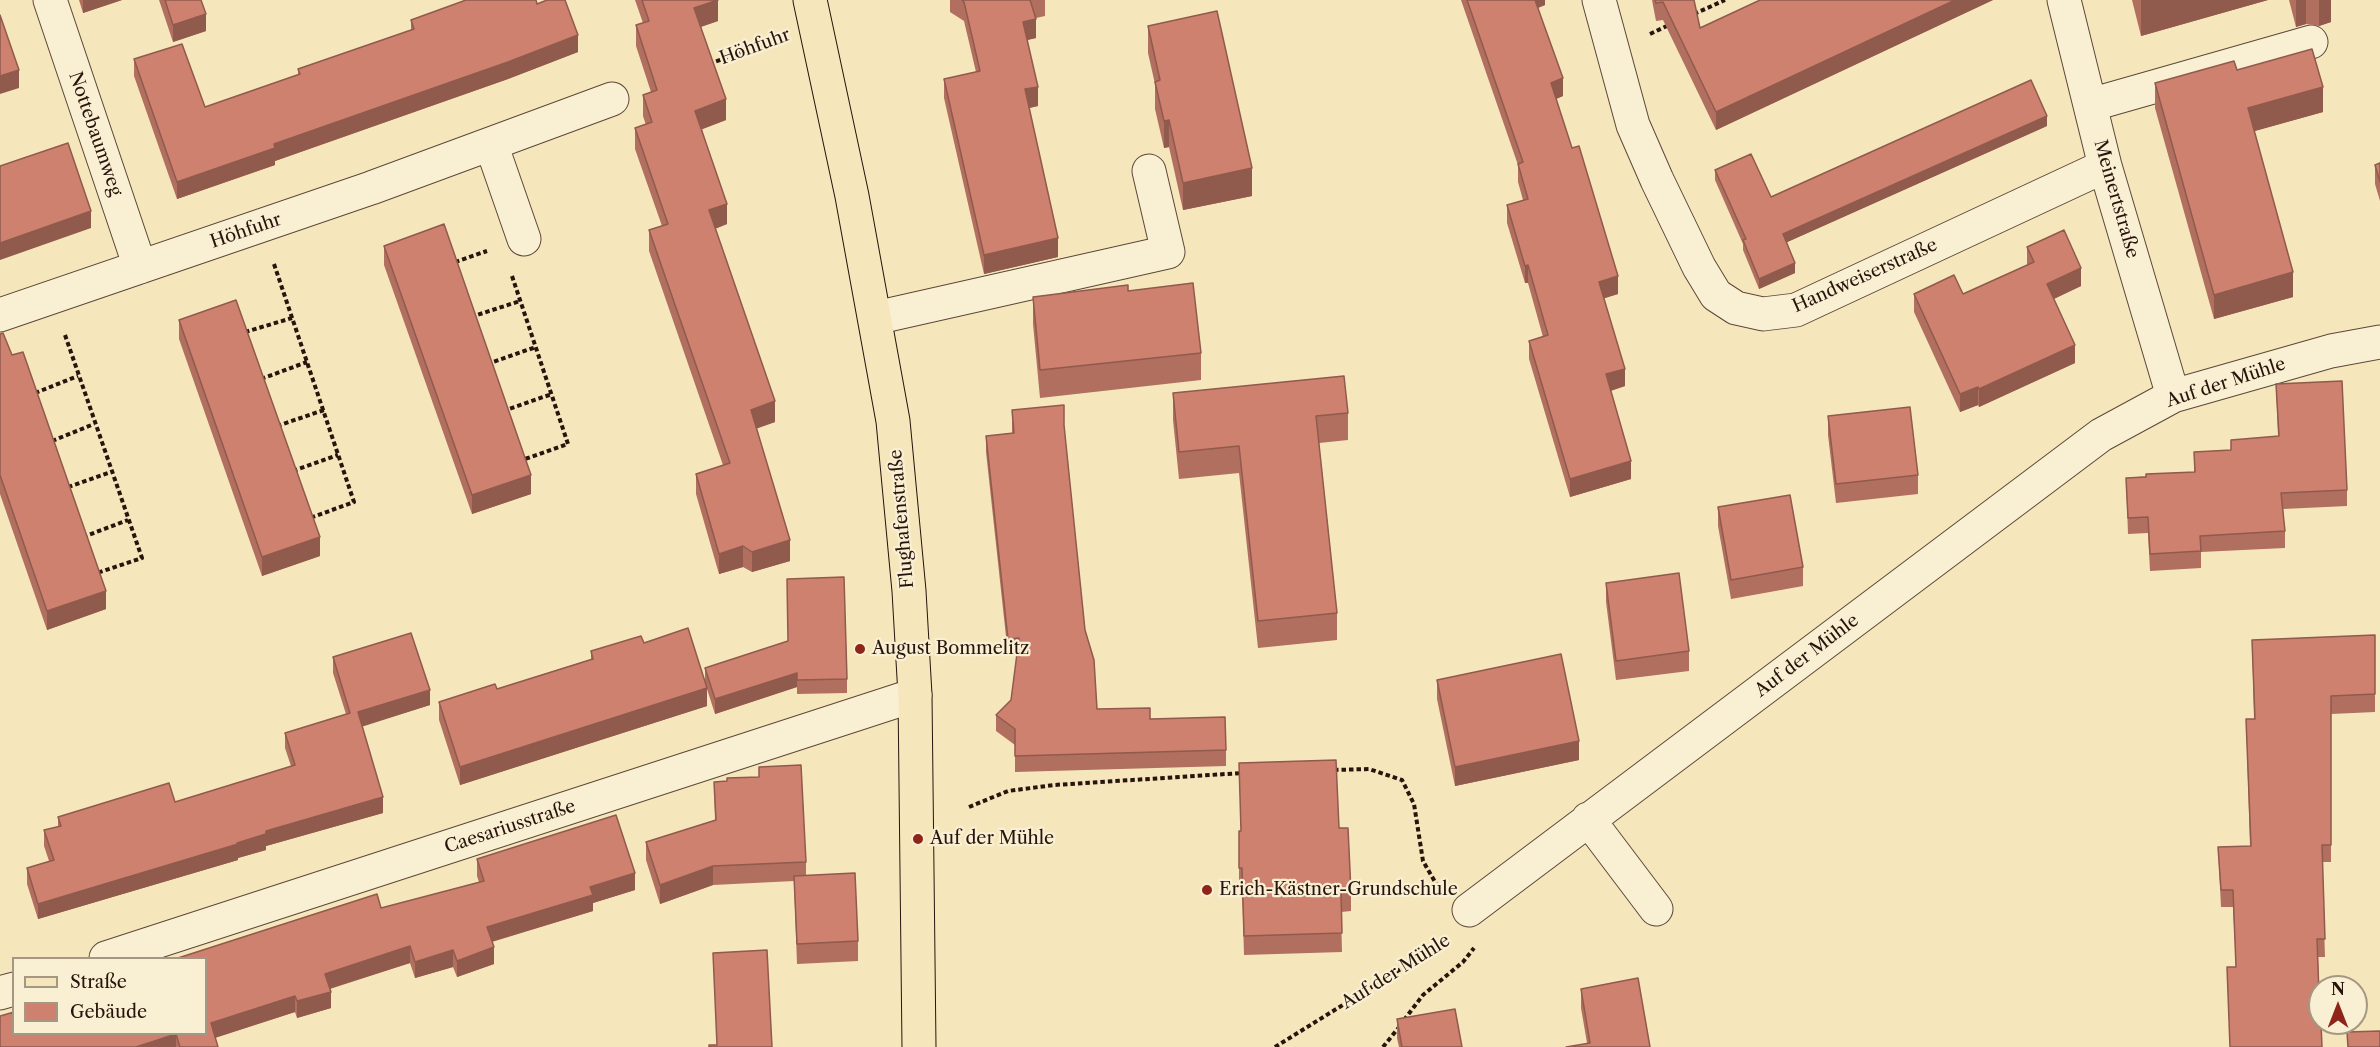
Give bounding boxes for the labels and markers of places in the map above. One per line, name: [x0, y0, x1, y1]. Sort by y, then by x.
place label: August Bommelitz: [872, 638, 1029, 660]
marker: August Bommelitz: [853, 642, 867, 656]
place label: Auf der Mühle: [930, 828, 1054, 850]
marker: Auf der Mühle: [911, 832, 925, 846]
place label: Erich-Kästner-Grundschule: [1219, 879, 1458, 901]
marker: Erich-Kästner-Grundschule: [1200, 883, 1214, 897]

